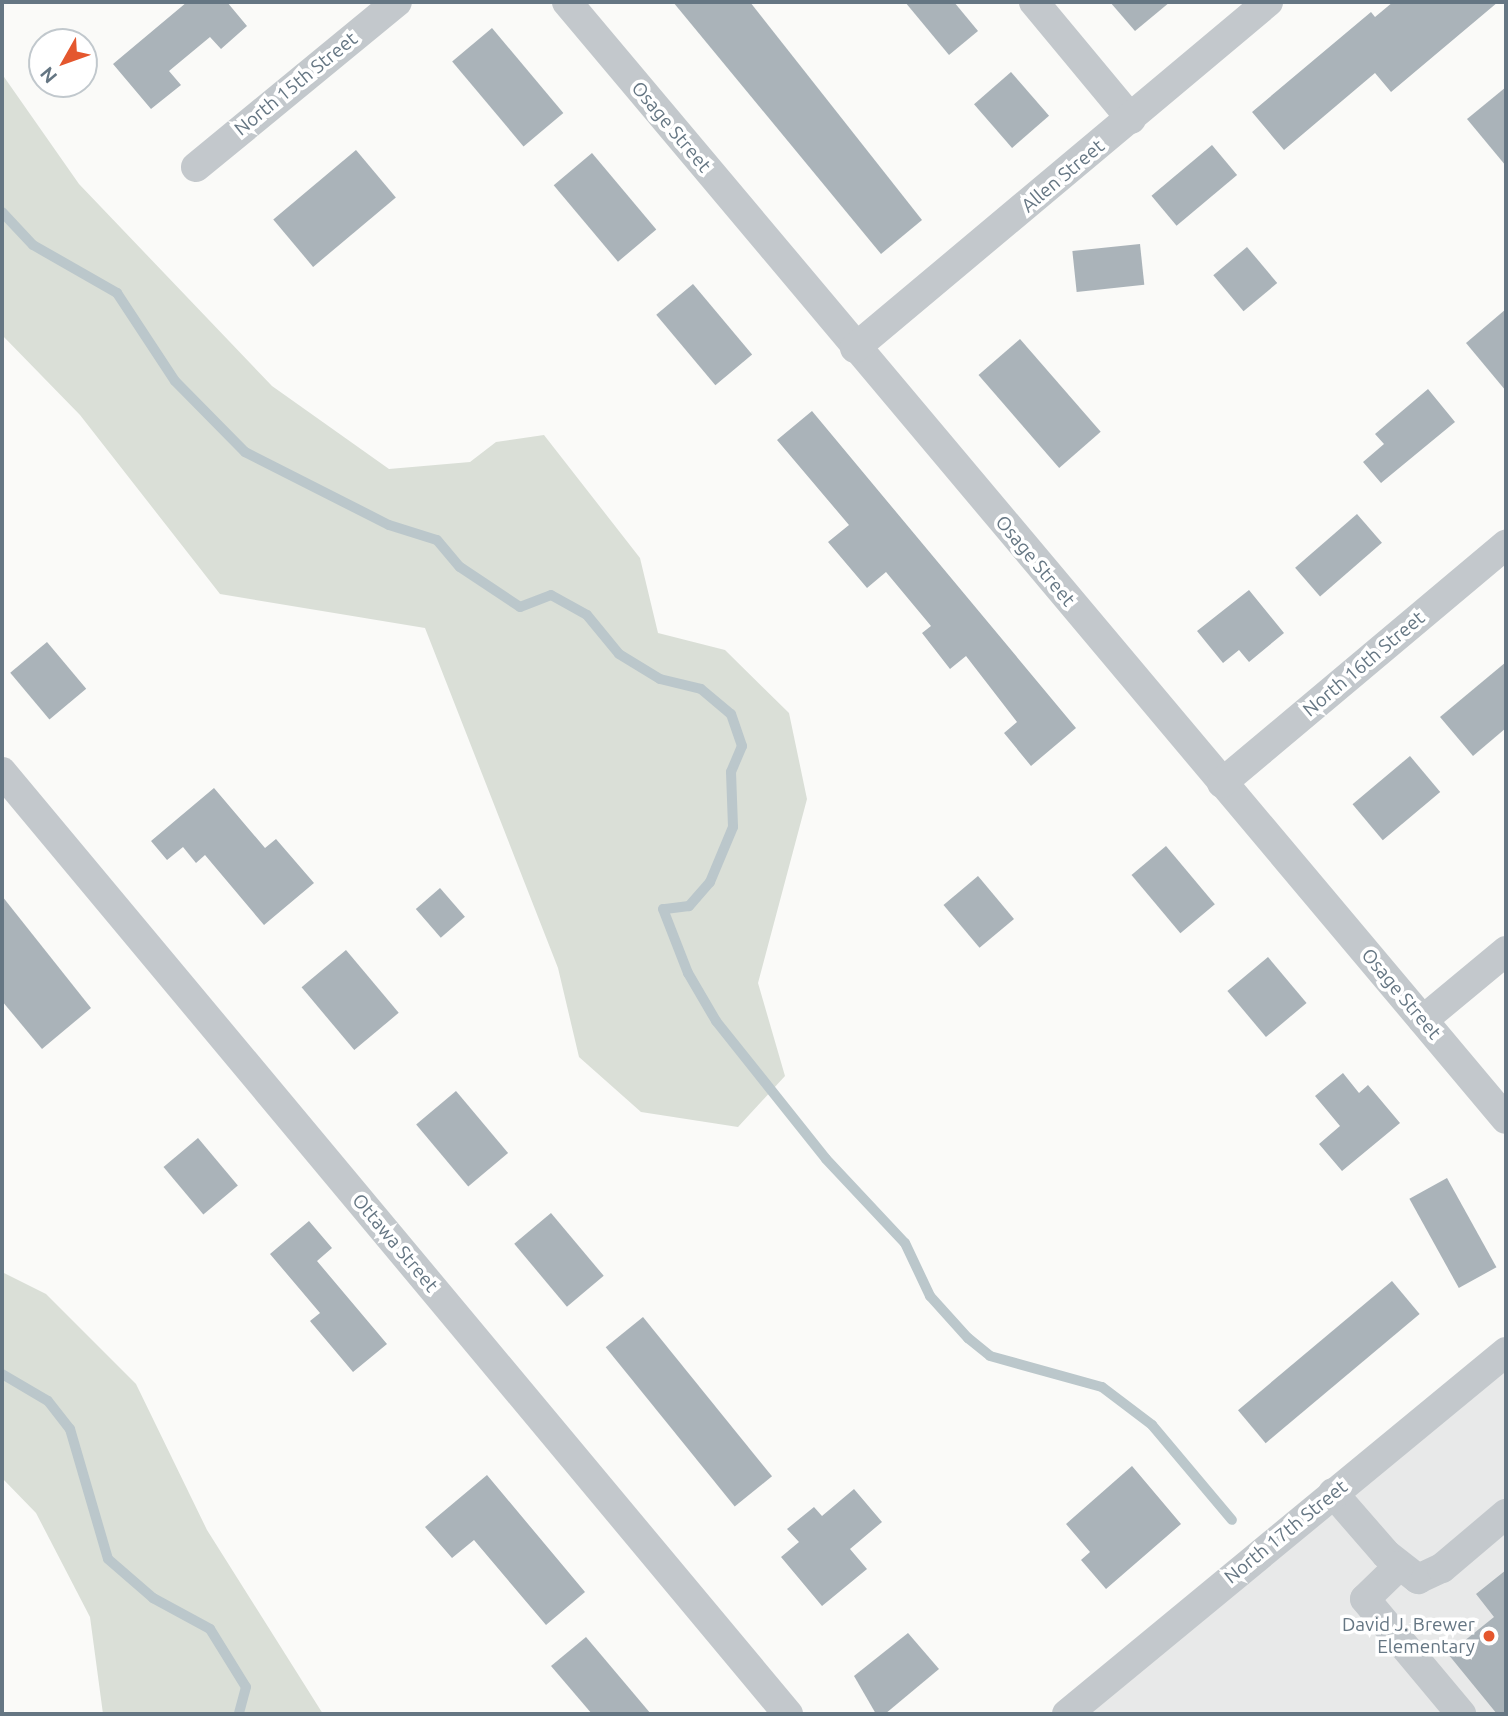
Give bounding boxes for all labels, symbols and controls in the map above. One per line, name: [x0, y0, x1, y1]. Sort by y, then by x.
street label: North 15th Street: [230, 27, 362, 141]
north arrow: [28, 28, 98, 98]
text: N: [35, 63, 61, 88]
street label: Osage Street: [626, 77, 716, 177]
street label: Allen Street: [1017, 135, 1109, 217]
street label: Osage Street: [990, 511, 1080, 611]
street label: North 16th Street: [1299, 607, 1429, 721]
street label: Osage Street: [1356, 944, 1446, 1044]
street label: Ottawa Street: [347, 1189, 443, 1297]
street label: North 17th Street: [1220, 1475, 1352, 1589]
place label: David J. Brewer Elementary: [1342, 1614, 1475, 1658]
marker: David J. Brewer Elementary: [1481, 1628, 1497, 1644]

